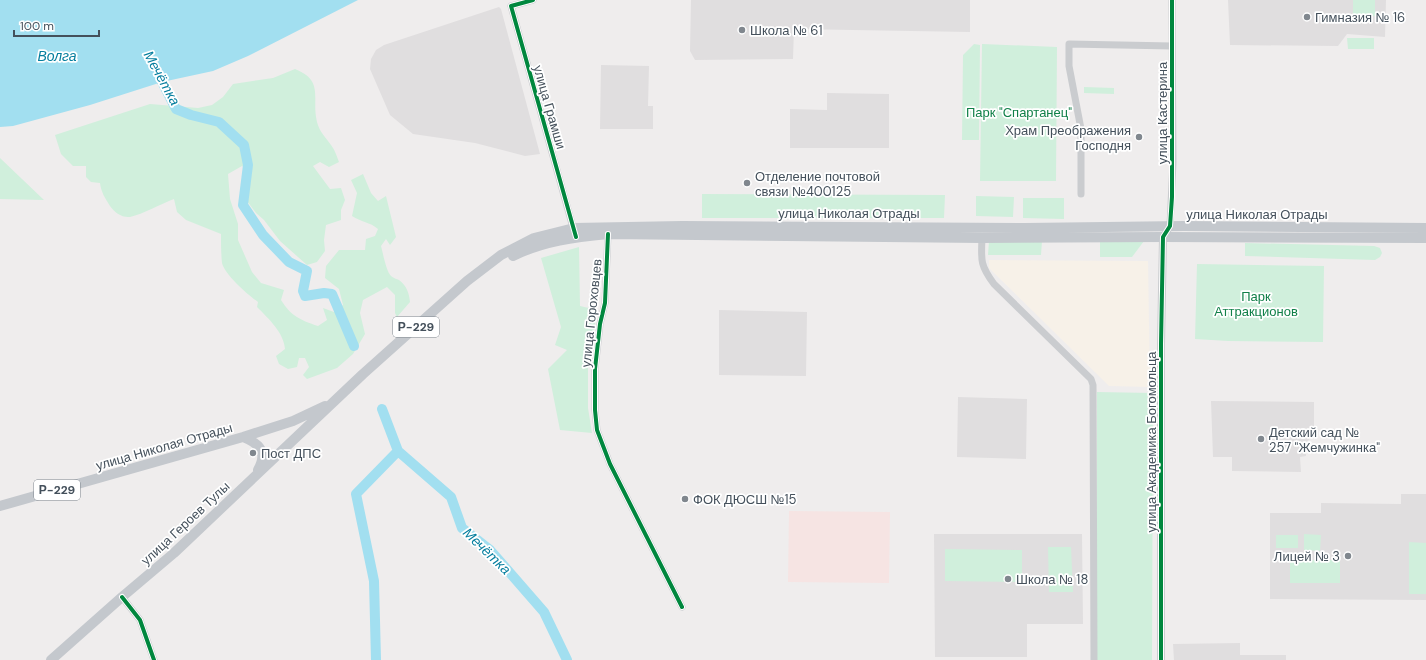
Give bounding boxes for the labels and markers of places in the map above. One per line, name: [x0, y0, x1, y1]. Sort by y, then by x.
place label: Гимназия № 16: [1315, 9, 1405, 26]
marker: Гимназия № 16: [1302, 12, 1312, 22]
place label: Школа № 61: [750, 22, 823, 39]
marker: Школа № 61: [737, 25, 747, 35]
place label: Храм Преображения Господня: [1005, 122, 1131, 154]
marker: Храм Преображения Господня: [1134, 132, 1144, 142]
place label: Отделение почтовой связи №400125: [755, 168, 880, 200]
marker: Отделение почтовой связи №400125: [742, 178, 752, 188]
place label: Детский сад № 257 "Жемчужинка": [1269, 424, 1380, 456]
marker: Детский сад № 257 "Жемчужинка": [1256, 434, 1266, 444]
place label: Пост ДПС: [261, 445, 321, 462]
marker: Пост ДПС: [248, 448, 258, 458]
place label: ФОК ДЮСШ №15: [693, 491, 797, 508]
marker: ФОК ДЮСШ №15: [680, 494, 690, 504]
place label: Лицей № 3: [1274, 548, 1340, 565]
marker: Лицей № 3: [1343, 551, 1353, 561]
place label: Школа № 18: [1016, 571, 1088, 588]
marker: Школа № 18: [1003, 574, 1013, 584]

